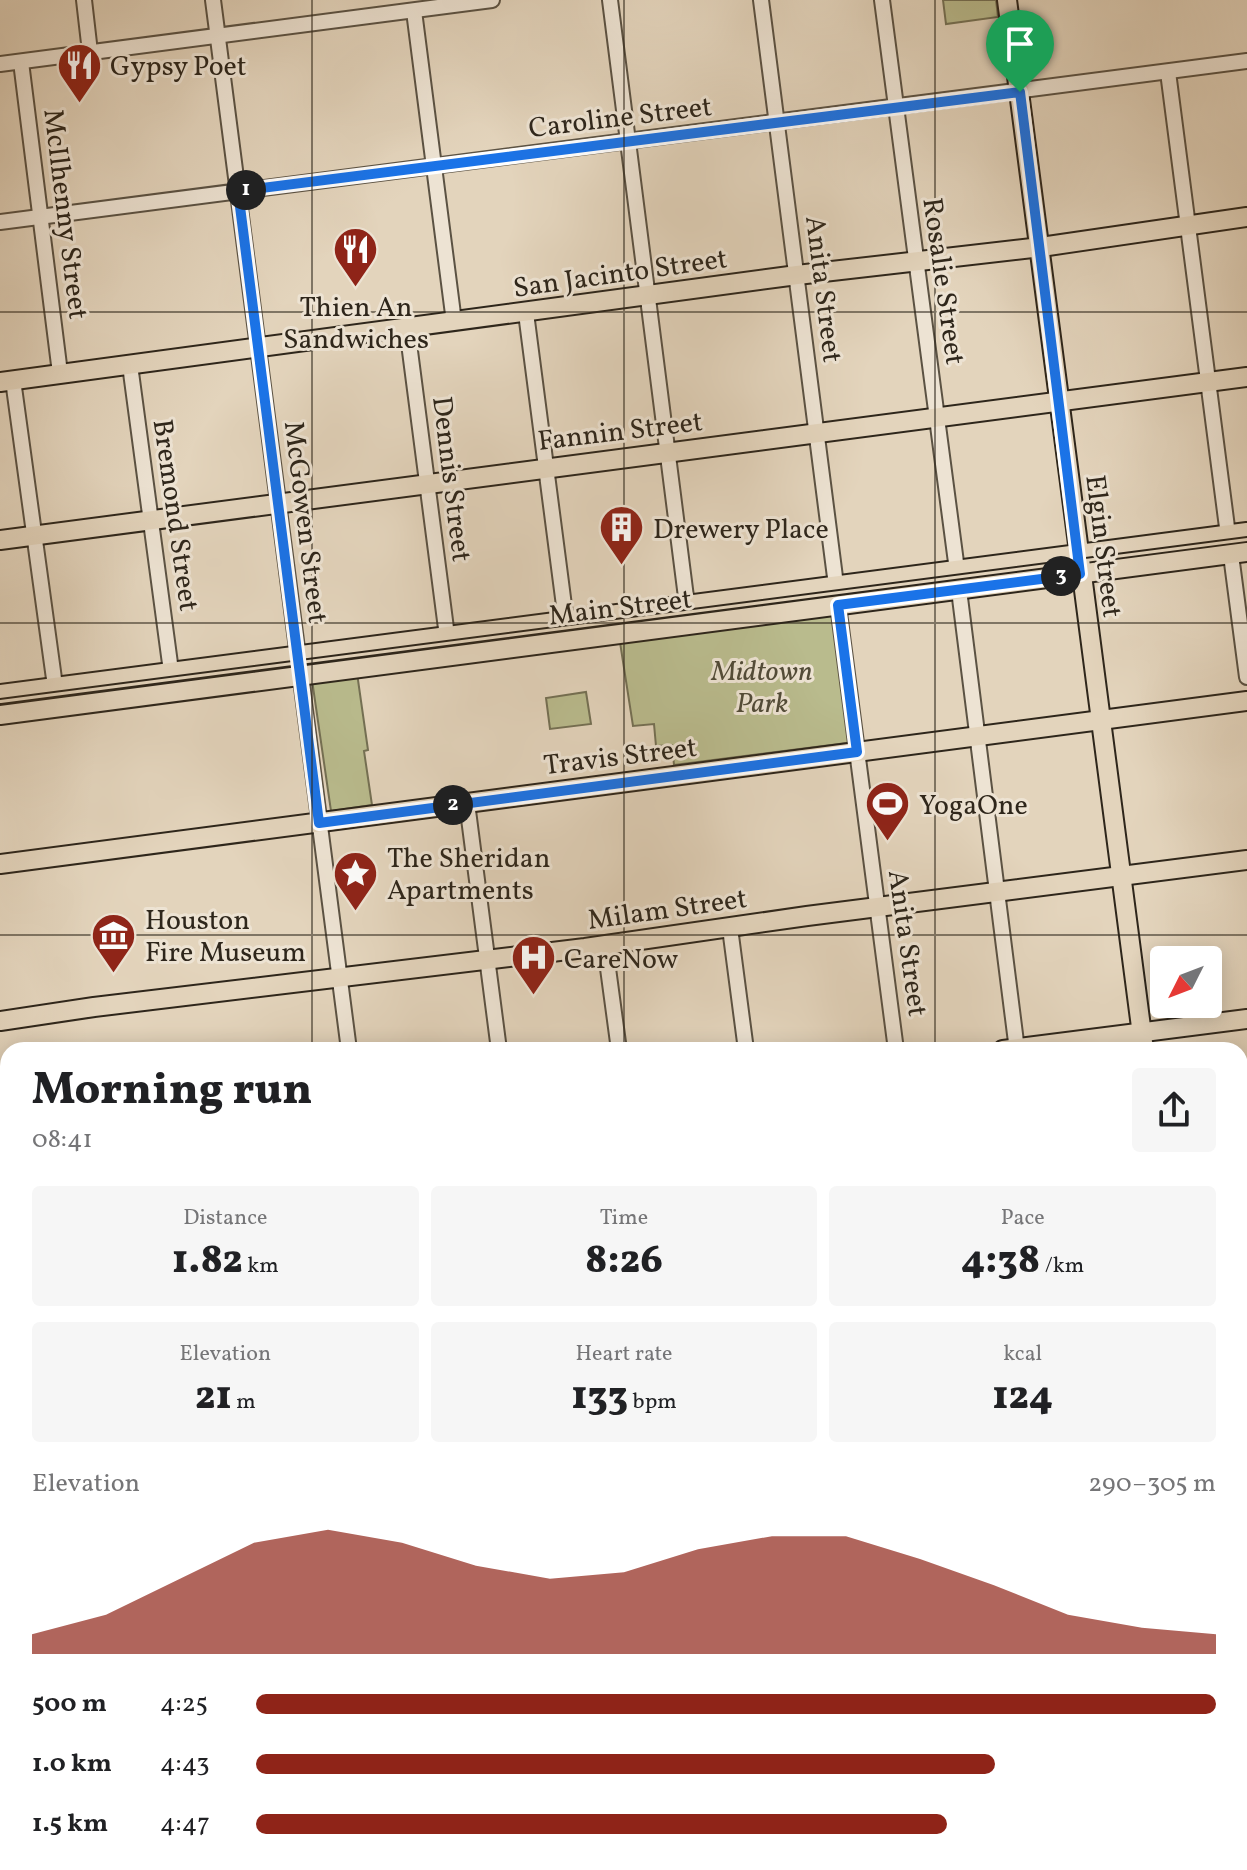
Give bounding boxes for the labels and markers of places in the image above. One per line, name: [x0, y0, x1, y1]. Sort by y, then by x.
pin: [986, 10, 1054, 92]
restaurant icon: Gypsy Poet: [55, 41, 103, 104]
place label: Gypsy Poet: [110, 48, 247, 87]
pin: 1: [226, 170, 266, 210]
restaurant icon: Thien An Sandwiches: [332, 225, 380, 288]
place label: Thien An Sandwiches: [283, 289, 429, 360]
building icon: Drewery Place: [598, 504, 646, 567]
place label: Drewery Place: [653, 511, 829, 550]
pin: 3: [1041, 556, 1081, 596]
sports icon: YogaOne: [864, 780, 912, 843]
pin: 2: [433, 785, 473, 825]
place label: YogaOne: [919, 787, 1028, 826]
place label: The Sheridan Apartments: [387, 840, 550, 911]
place icon: The Sheridan Apartments: [332, 849, 380, 912]
place label: Houston Fire Museum: [145, 902, 306, 973]
museum icon: Houston Fire Museum: [90, 911, 138, 974]
hospital icon: CareNow: [509, 934, 557, 997]
place label: CareNow: [564, 941, 679, 980]

